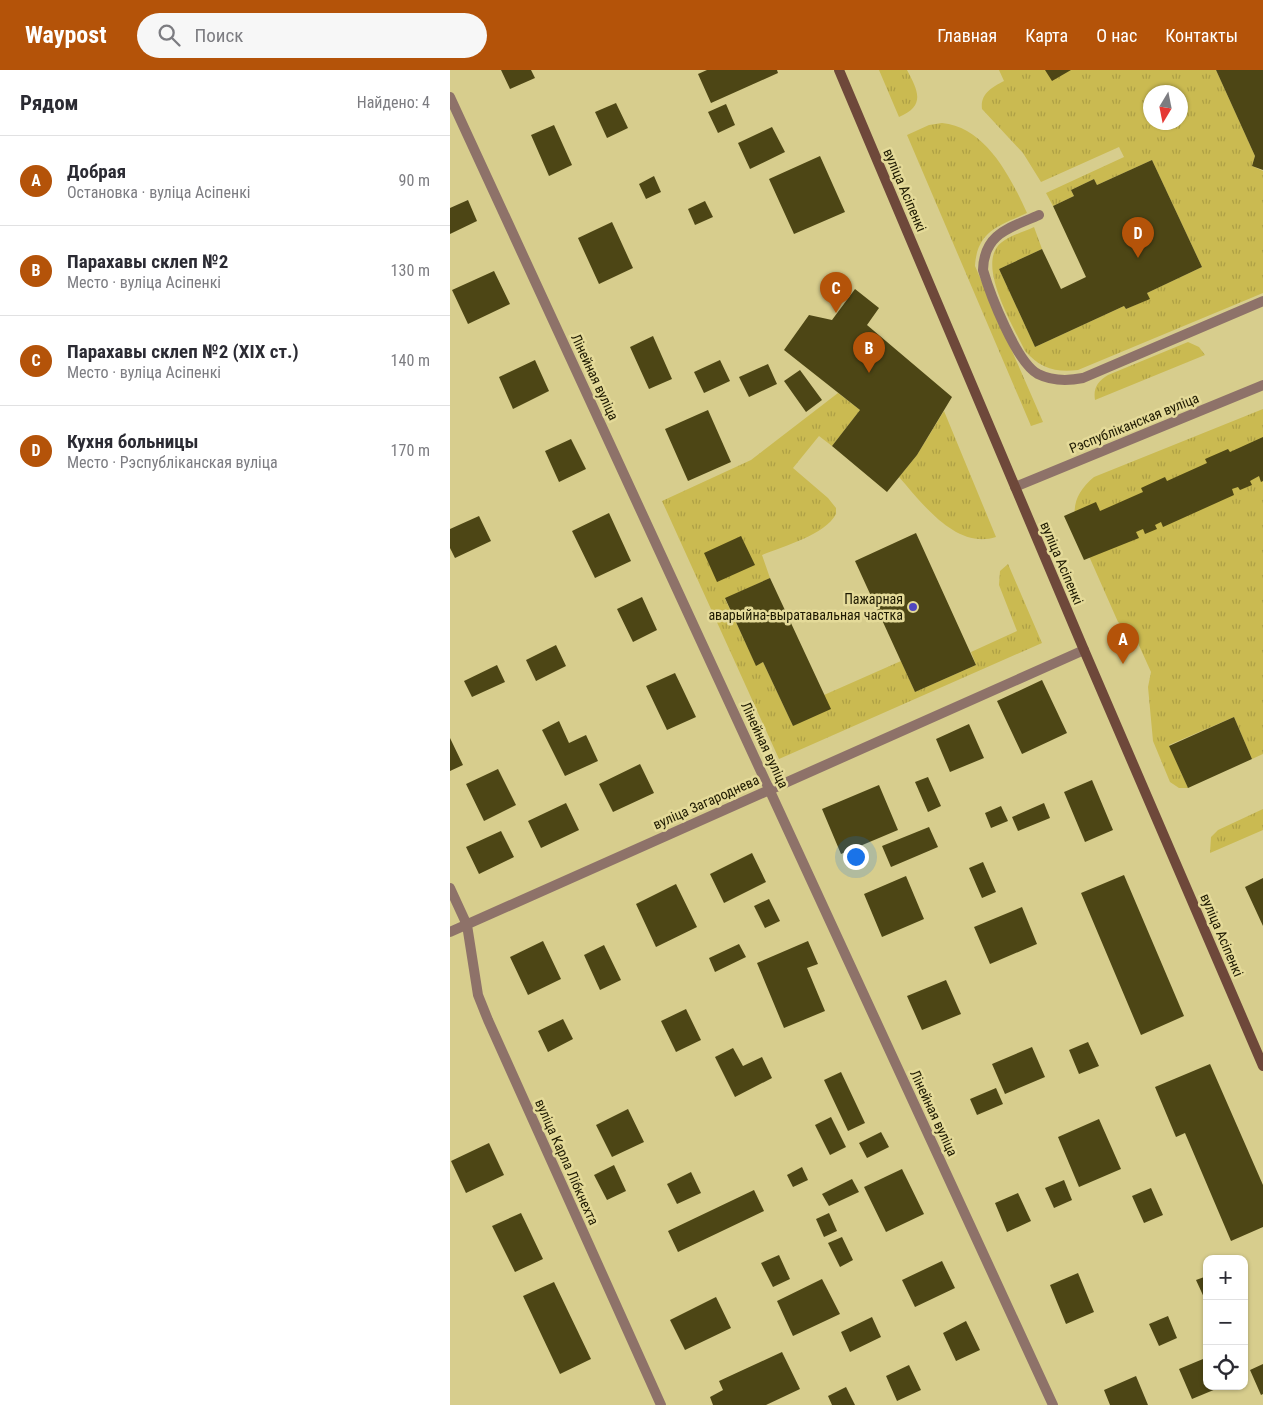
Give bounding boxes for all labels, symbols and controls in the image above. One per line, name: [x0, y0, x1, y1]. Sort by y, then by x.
search box: [137, 13, 487, 58]
text: Waypost: [25, 21, 107, 49]
icon: search: [155, 21, 183, 49]
text: Поиск: [195, 24, 243, 47]
text: Главная: [937, 25, 997, 46]
text: Карта: [1025, 25, 1068, 46]
text: О нас: [1096, 25, 1137, 46]
text: Контакты: [1165, 25, 1238, 46]
north arrow: [1143, 85, 1188, 130]
text: Рядом: [20, 91, 79, 115]
text: Найдено: 4: [357, 93, 430, 112]
street label: вуліца Асіпенкі: [880, 146, 930, 234]
text: Добрая: [67, 160, 126, 183]
text: A: [31, 171, 41, 190]
text: 90 m: [398, 171, 430, 190]
text: Остановка · вуліца Асіпенкі: [67, 183, 250, 202]
pin: D: [1122, 217, 1154, 258]
text: Парахавы склеп №2: [67, 250, 228, 273]
text: B: [32, 261, 40, 280]
text: 130 m: [391, 261, 430, 280]
pin: C: [820, 272, 852, 313]
text: Место · вуліца Асіпенкі: [67, 273, 221, 292]
street label: Лінейная вуліца: [568, 331, 622, 423]
pin: B: [853, 332, 885, 373]
text: Парахавы склеп №2 (XIX ст.): [67, 340, 299, 363]
text: C: [31, 351, 41, 370]
text: 140 m: [391, 351, 430, 370]
text: Место · вуліца Асіпенкі: [67, 363, 221, 382]
street label: Рэспубліканская вуліца: [1067, 390, 1201, 456]
text: Кухня больницы: [67, 430, 199, 453]
text: D: [31, 441, 41, 460]
text: 170 m: [391, 441, 430, 460]
text: Место · Рэспубліканская вуліца: [67, 453, 278, 472]
street label: вуліца Асіпенкі: [1037, 519, 1087, 607]
place label: Пажарная аварыйна-выратавальная частка: [708, 591, 903, 623]
marker: Пажарная аварыйна-выратавальная частка: [907, 601, 919, 613]
pin: A: [1107, 623, 1139, 664]
street label: Лінейная вуліца: [738, 699, 792, 791]
street label: вуліца Загароднева: [650, 771, 762, 833]
your location: [843, 844, 869, 870]
street label: вуліца Асіпенкі: [1197, 891, 1247, 979]
street label: Лінейная вуліца: [907, 1067, 961, 1159]
street label: вуліца Карла Лібкнехта: [532, 1097, 602, 1227]
map controls: [1203, 1255, 1248, 1390]
button: +: [1203, 1255, 1248, 1300]
button: −: [1203, 1300, 1248, 1345]
button: locate: [1203, 1345, 1248, 1390]

